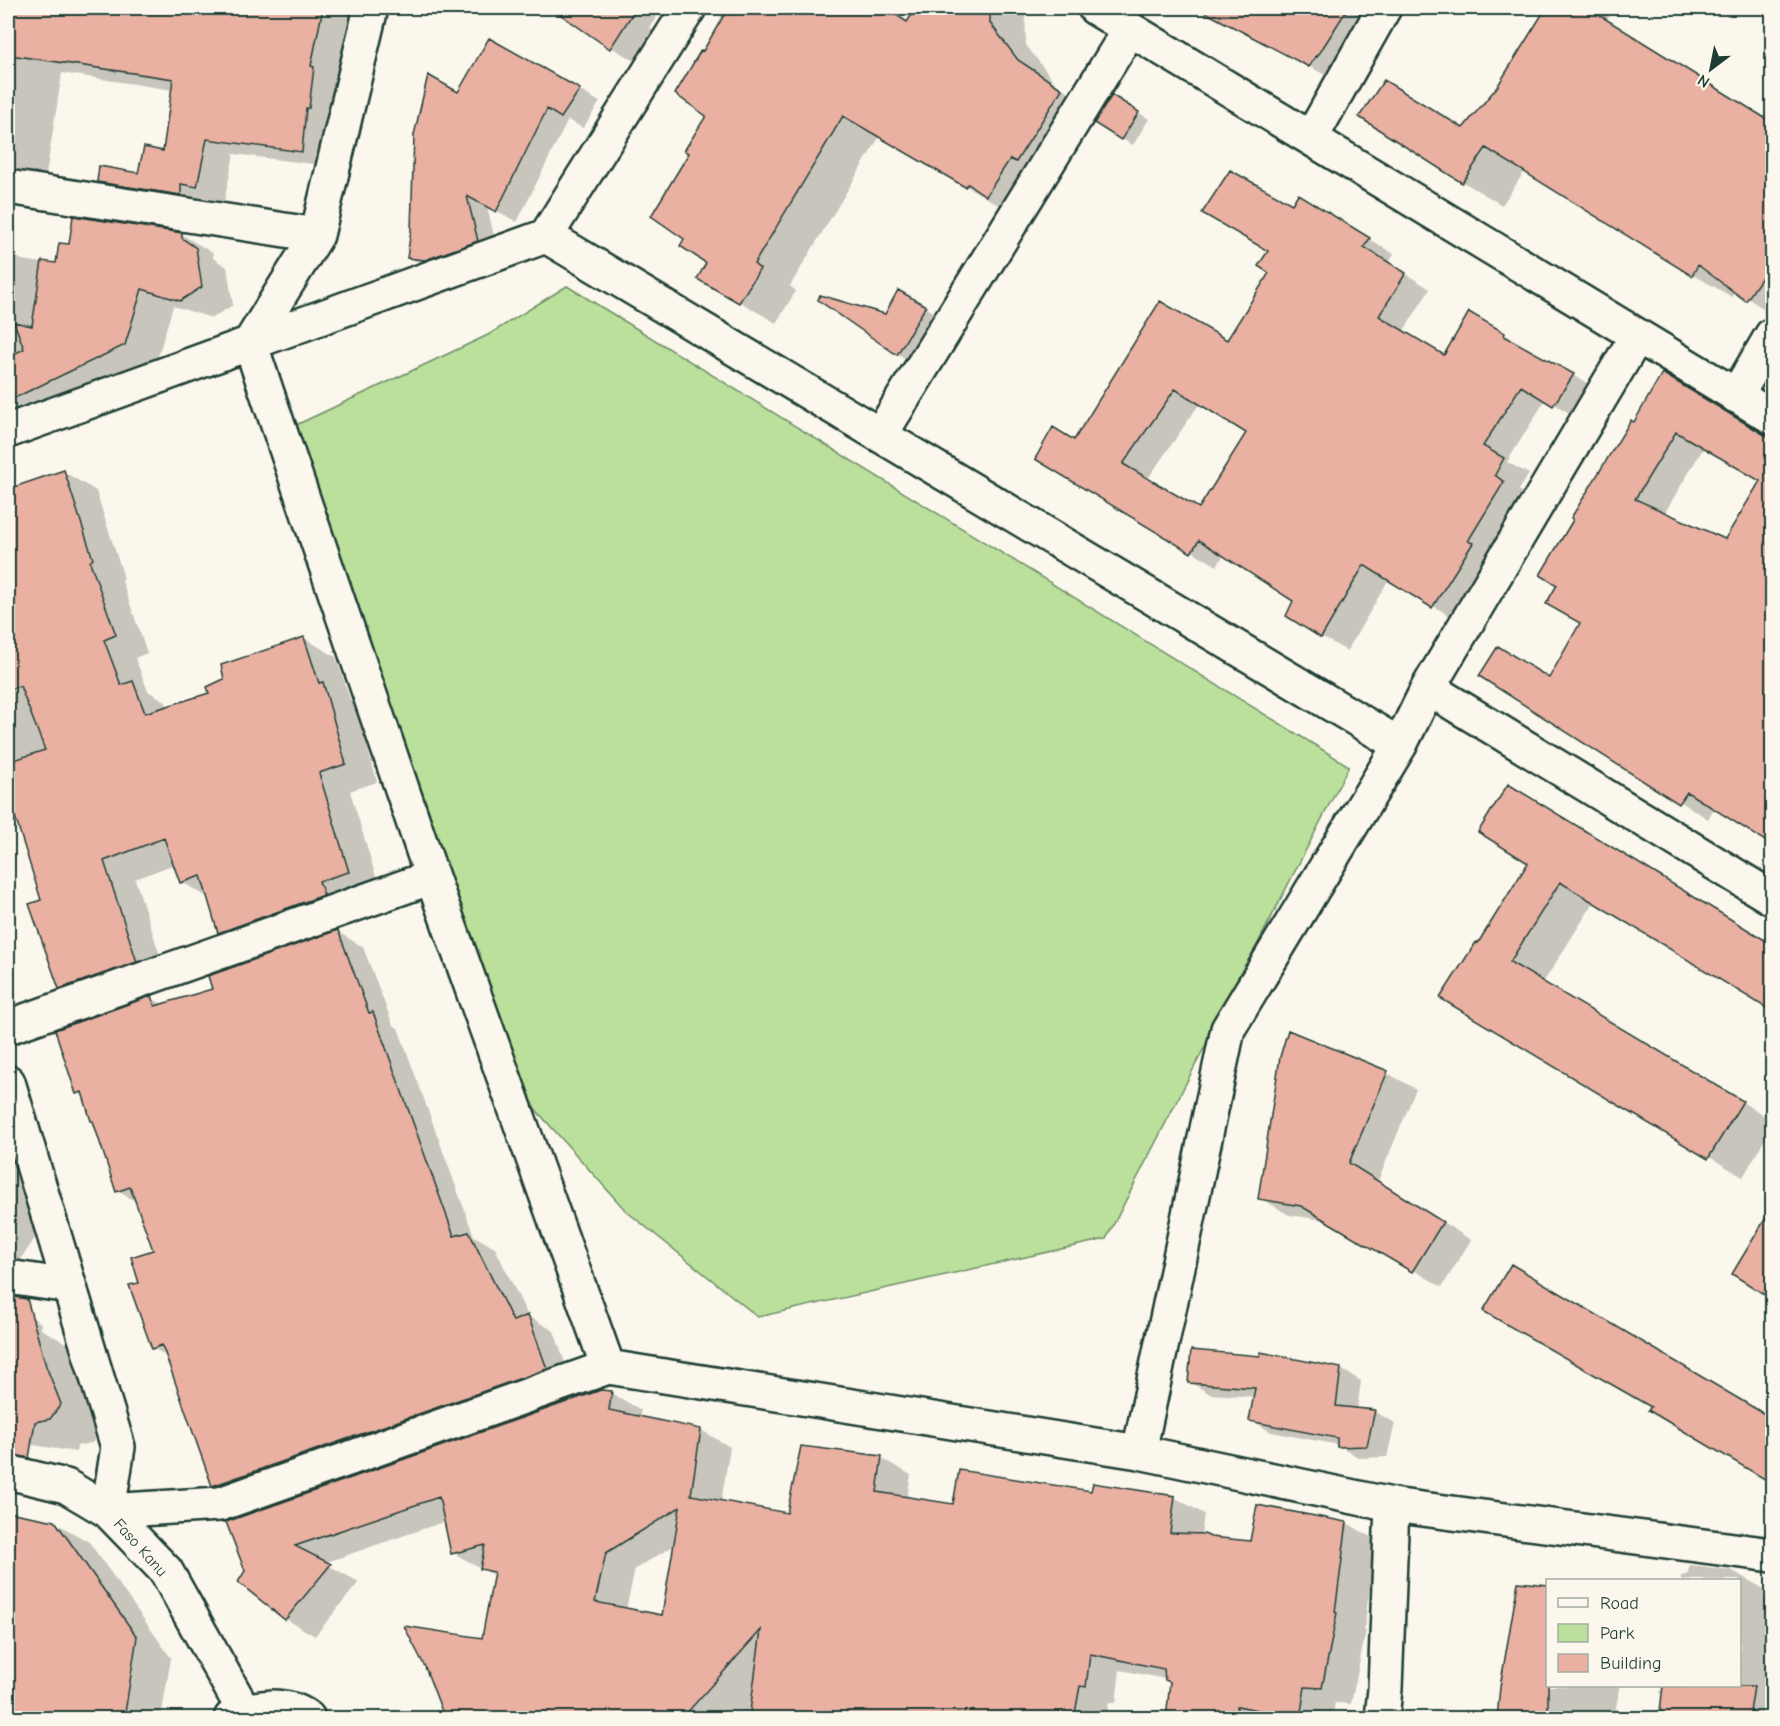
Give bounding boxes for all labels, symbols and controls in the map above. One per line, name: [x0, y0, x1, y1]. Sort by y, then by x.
north arrow: [1681, 39, 1741, 99]
text: N: [1694, 70, 1713, 91]
street label: Faso Kanu: [110, 1515, 171, 1580]
legend: [1546, 1579, 1741, 1687]
text: Road: [1600, 1593, 1639, 1614]
text: Park: [1600, 1623, 1635, 1644]
text: Building: [1600, 1653, 1662, 1674]

